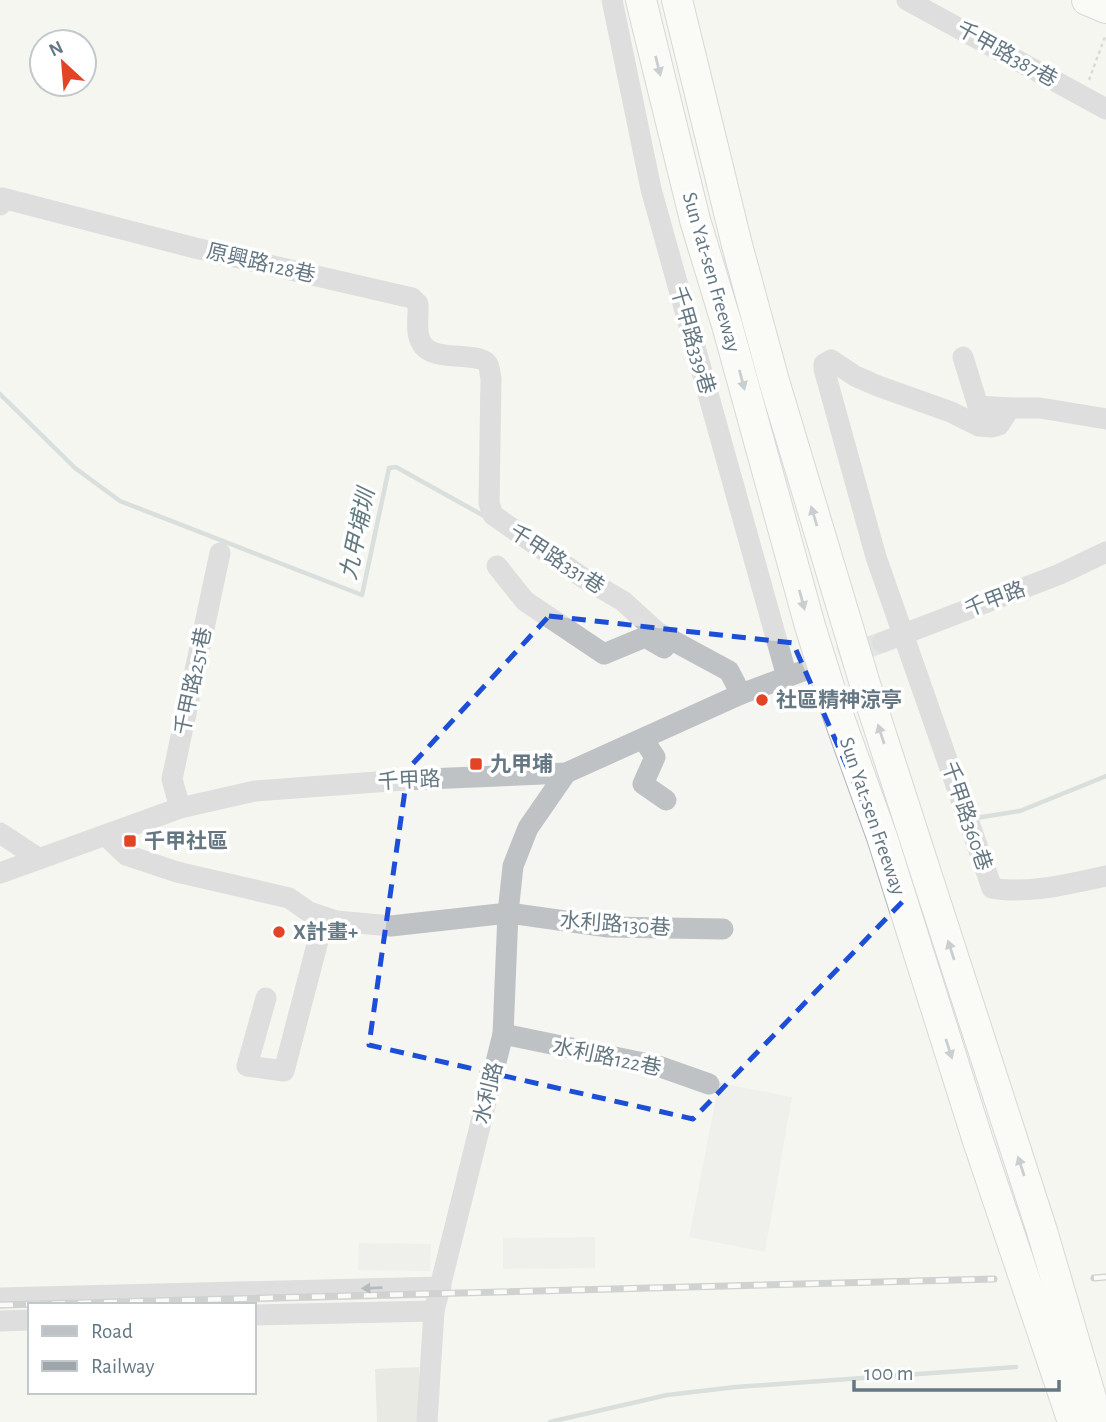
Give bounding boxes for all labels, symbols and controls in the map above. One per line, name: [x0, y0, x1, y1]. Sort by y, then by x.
street label: 千甲路387巷: [953, 17, 1061, 91]
north arrow: [28, 28, 98, 98]
text: N: [46, 38, 66, 61]
one-way arrow: [653, 55, 664, 77]
street label: Sun Yat-sen Freeway: [679, 190, 744, 355]
street label: 原興路128巷: [205, 240, 317, 286]
street label: 千甲路339巷: [667, 284, 719, 396]
one-way arrow: [738, 370, 748, 391]
water label: 九甲埔圳: [336, 484, 380, 582]
one-way arrow: [809, 505, 819, 526]
street label: 千甲路331巷: [505, 520, 609, 598]
street label: 千甲路: [962, 577, 1028, 621]
one-way arrow: [798, 590, 808, 611]
street label: 千甲路251巷: [171, 625, 215, 737]
place label: 社區精神涼亭: [776, 688, 902, 711]
marker: 社區精神涼亭: [754, 692, 770, 708]
one-way arrow: [875, 723, 886, 744]
street label: Sun Yat-sen Freeway: [836, 735, 909, 898]
place label: 九甲埔: [490, 753, 553, 775]
marker: 九甲埔: [468, 756, 484, 772]
street label: 千甲路360巷: [938, 759, 996, 873]
street label: 千甲路: [377, 767, 441, 793]
place label: 千甲社區: [144, 830, 228, 852]
marker: 千甲社區: [122, 833, 138, 849]
street label: 水利路130巷: [559, 909, 671, 939]
place label: X計畫+: [293, 920, 358, 943]
marker: X計畫+: [271, 924, 287, 940]
one-way arrow: [945, 939, 956, 960]
street label: 水利路122巷: [551, 1035, 663, 1079]
one-way arrow: [944, 1038, 955, 1059]
street label: 水利路: [470, 1060, 506, 1126]
one-way arrow: [1016, 1156, 1026, 1177]
one-way arrow: [361, 1283, 383, 1294]
legend: [28, 1303, 256, 1394]
text: Road: [91, 1321, 133, 1342]
scale bar: [854, 1348, 1059, 1392]
text: Railway: [91, 1356, 154, 1377]
text: 100 m: [864, 1363, 914, 1384]

